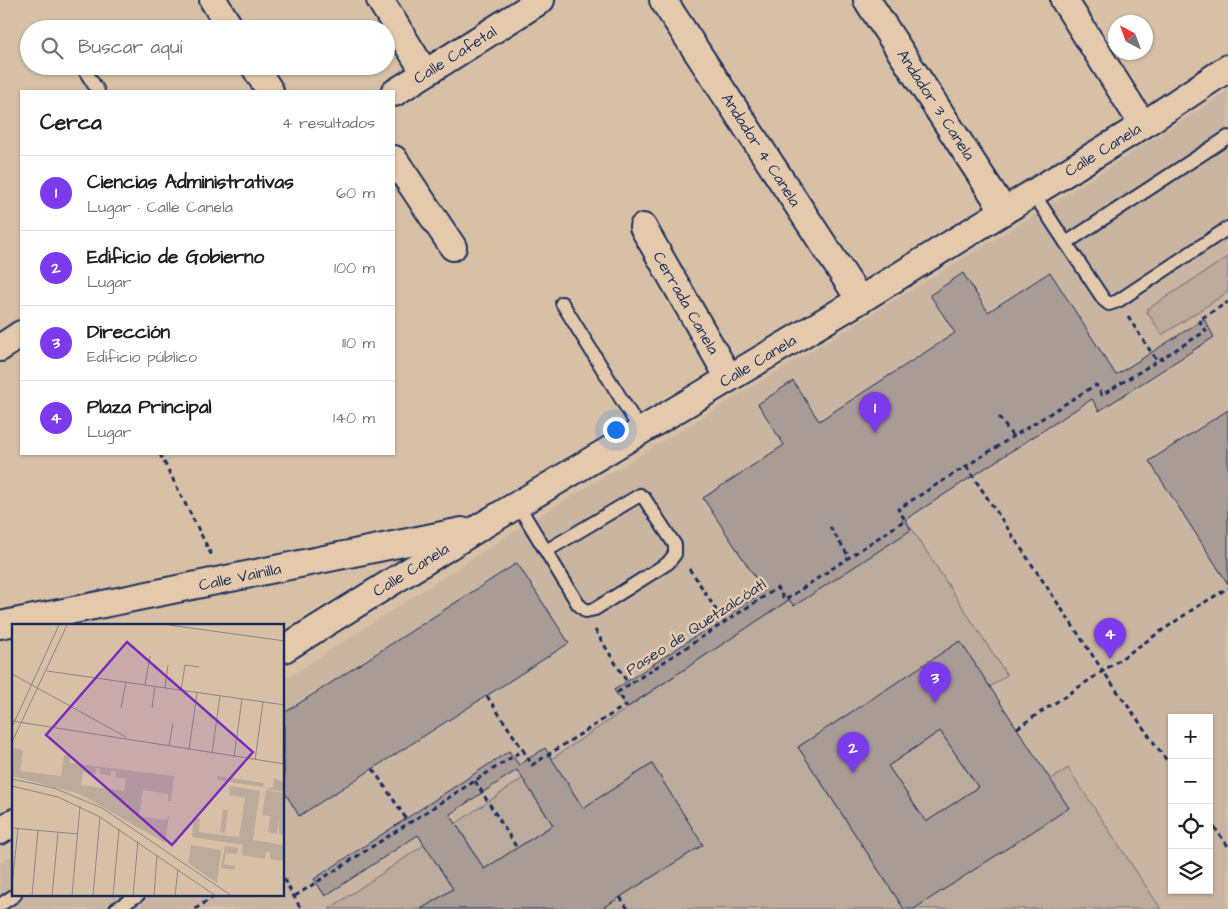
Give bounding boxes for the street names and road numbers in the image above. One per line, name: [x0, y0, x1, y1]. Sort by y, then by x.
street label: Calle Cafetal: [409, 21, 501, 89]
street label: Andador 3 Canela: [892, 45, 980, 165]
street label: Andador 4 Canela: [716, 89, 806, 211]
street label: Calle Canela: [1061, 118, 1145, 182]
street label: Cerrada Canela: [648, 248, 724, 358]
street label: Calle Canela: [715, 329, 801, 393]
street label: Calle Canela: [369, 538, 453, 602]
street label: Calle Vainilla: [197, 558, 283, 596]
street label: Paseo de Quetzalcóatl: [622, 573, 770, 681]

